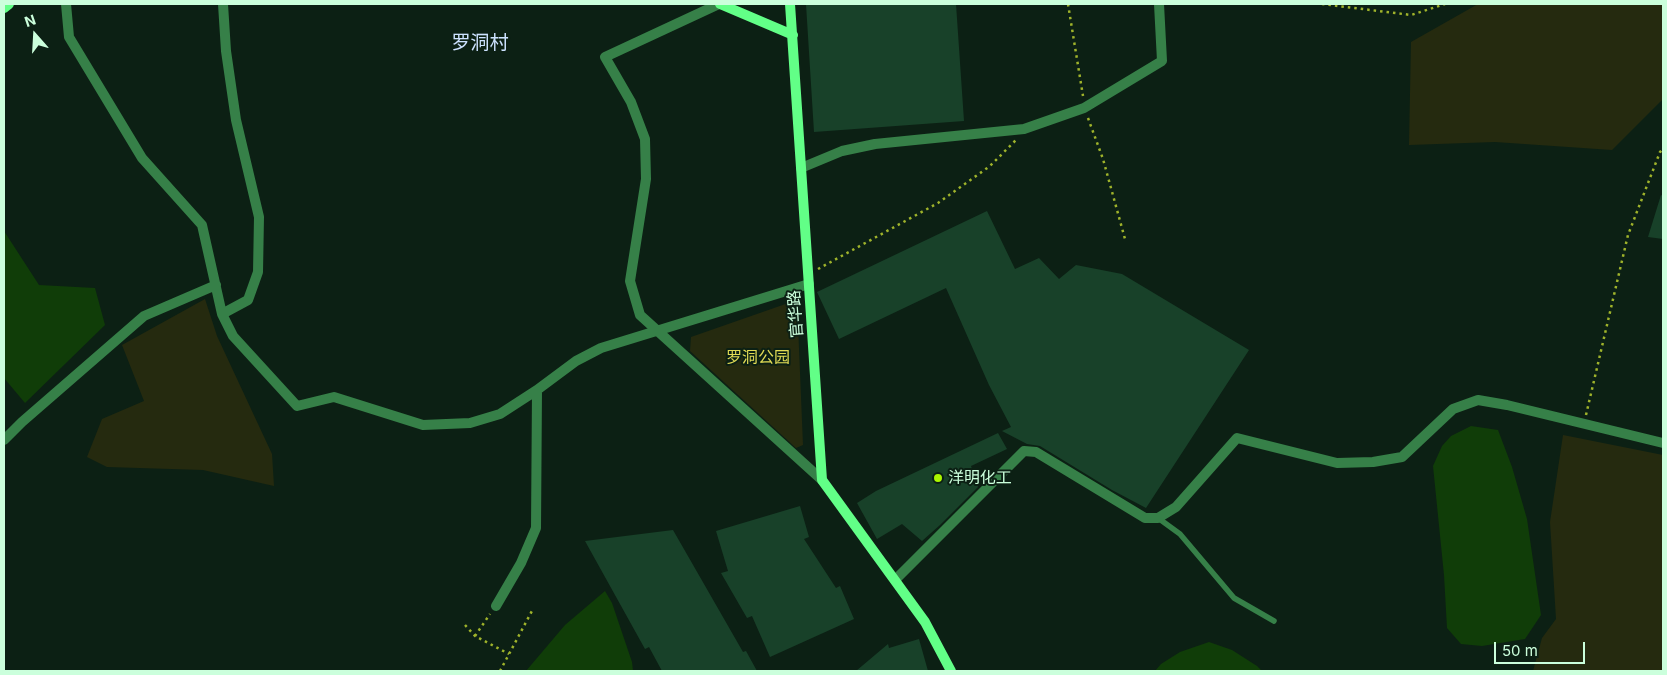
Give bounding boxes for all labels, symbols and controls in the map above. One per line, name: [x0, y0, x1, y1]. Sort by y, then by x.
north arrow: [10, 10, 60, 60]
text: N: [22, 11, 38, 30]
district label: 罗洞村: [452, 32, 508, 54]
street label: 官华路: [785, 289, 807, 339]
park label: 罗洞公园: [726, 348, 790, 368]
place label: 洋明化工: [948, 468, 1012, 488]
marker: 洋明化工: [932, 472, 944, 484]
scale bar: [1497, 632, 1588, 664]
text: 50 m: [1502, 641, 1538, 660]

